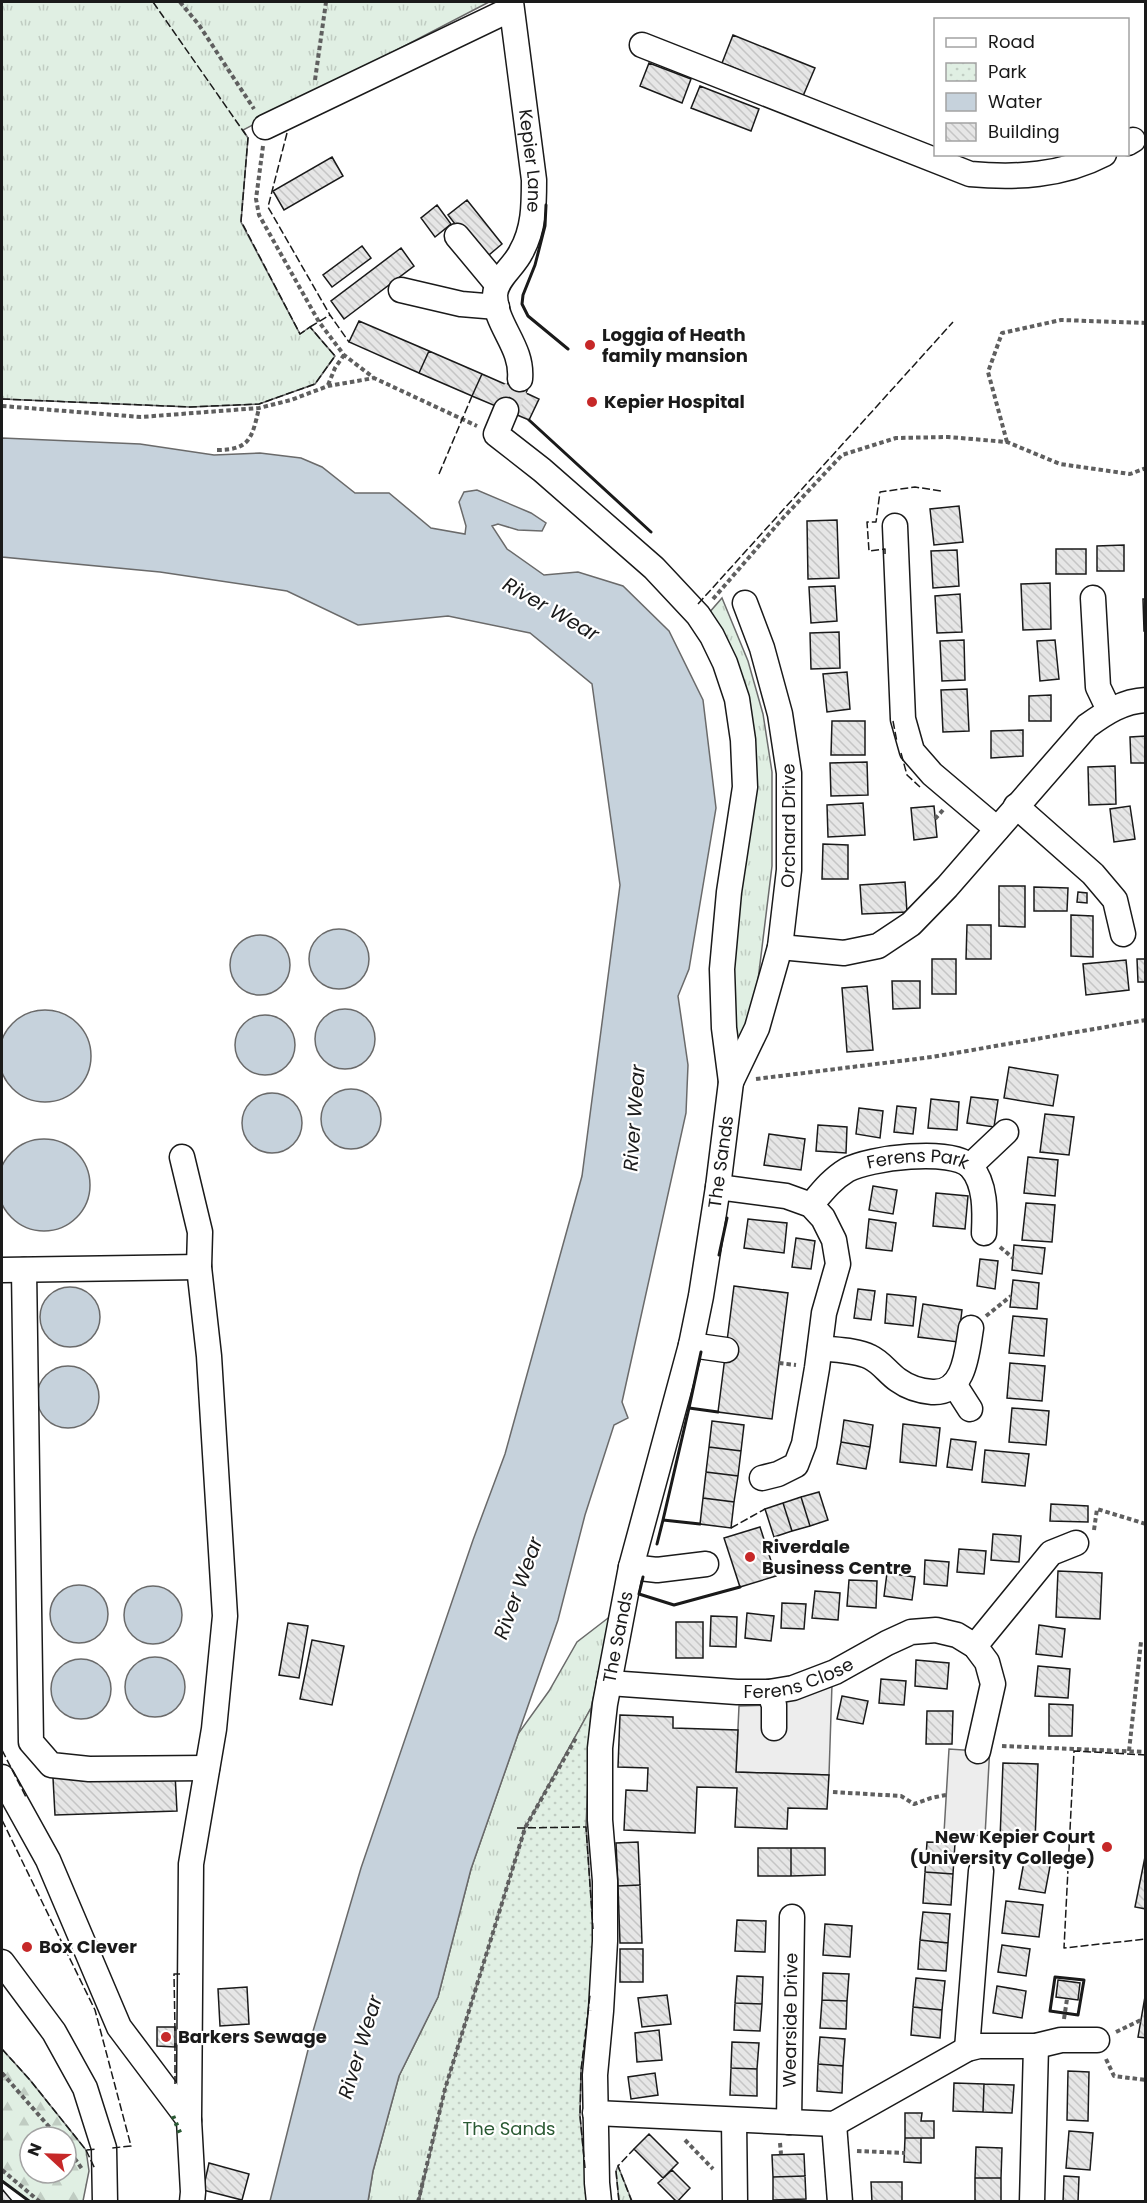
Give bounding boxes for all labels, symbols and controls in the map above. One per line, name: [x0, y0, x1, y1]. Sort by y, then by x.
legend: [934, 18, 1129, 156]
text: Road: [988, 29, 1035, 54]
text: Park: [988, 59, 1027, 84]
text: Water: [988, 89, 1042, 114]
street label: Kepier Lane: [513, 107, 547, 213]
text: Building: [988, 119, 1060, 144]
place label: Loggia of Heath family mansion: [602, 322, 748, 368]
marker: Loggia of Heath family mansion: [583, 338, 597, 352]
place label: Kepier Hospital: [604, 389, 745, 414]
marker: Kepier Hospital: [585, 395, 599, 409]
water label: River Wear: [498, 570, 605, 648]
street label: Orchard Drive: [774, 762, 801, 889]
water label: River Wear: [616, 1063, 652, 1172]
street label: The Sands: [702, 1114, 739, 1210]
street label: Ferens Park: [864, 1143, 974, 1175]
water label: River Wear: [487, 1532, 550, 1643]
place label: Riverdale Business Centre: [762, 1534, 912, 1580]
marker: Riverdale Business Centre: [743, 1550, 757, 1564]
street label: The Sands: [596, 1589, 639, 1685]
street label: Ferens Close: [744, 1651, 858, 1704]
place label: New Kepier Court (University College): [910, 1824, 1095, 1870]
marker: New Kepier Court (University College): [1100, 1840, 1114, 1854]
place label: Box Clever: [39, 1934, 137, 1959]
marker: Box Clever: [20, 1940, 34, 1954]
street label: Wearside Drive: [777, 1952, 803, 2088]
water label: River Wear: [331, 1991, 389, 2102]
place label: Barkers Sewage: [178, 2024, 327, 2049]
marker: Barkers Sewage: [159, 2030, 173, 2044]
park label: The Sands: [462, 2116, 556, 2141]
north arrow: [18, 2125, 78, 2185]
text: N: [22, 2140, 47, 2159]

